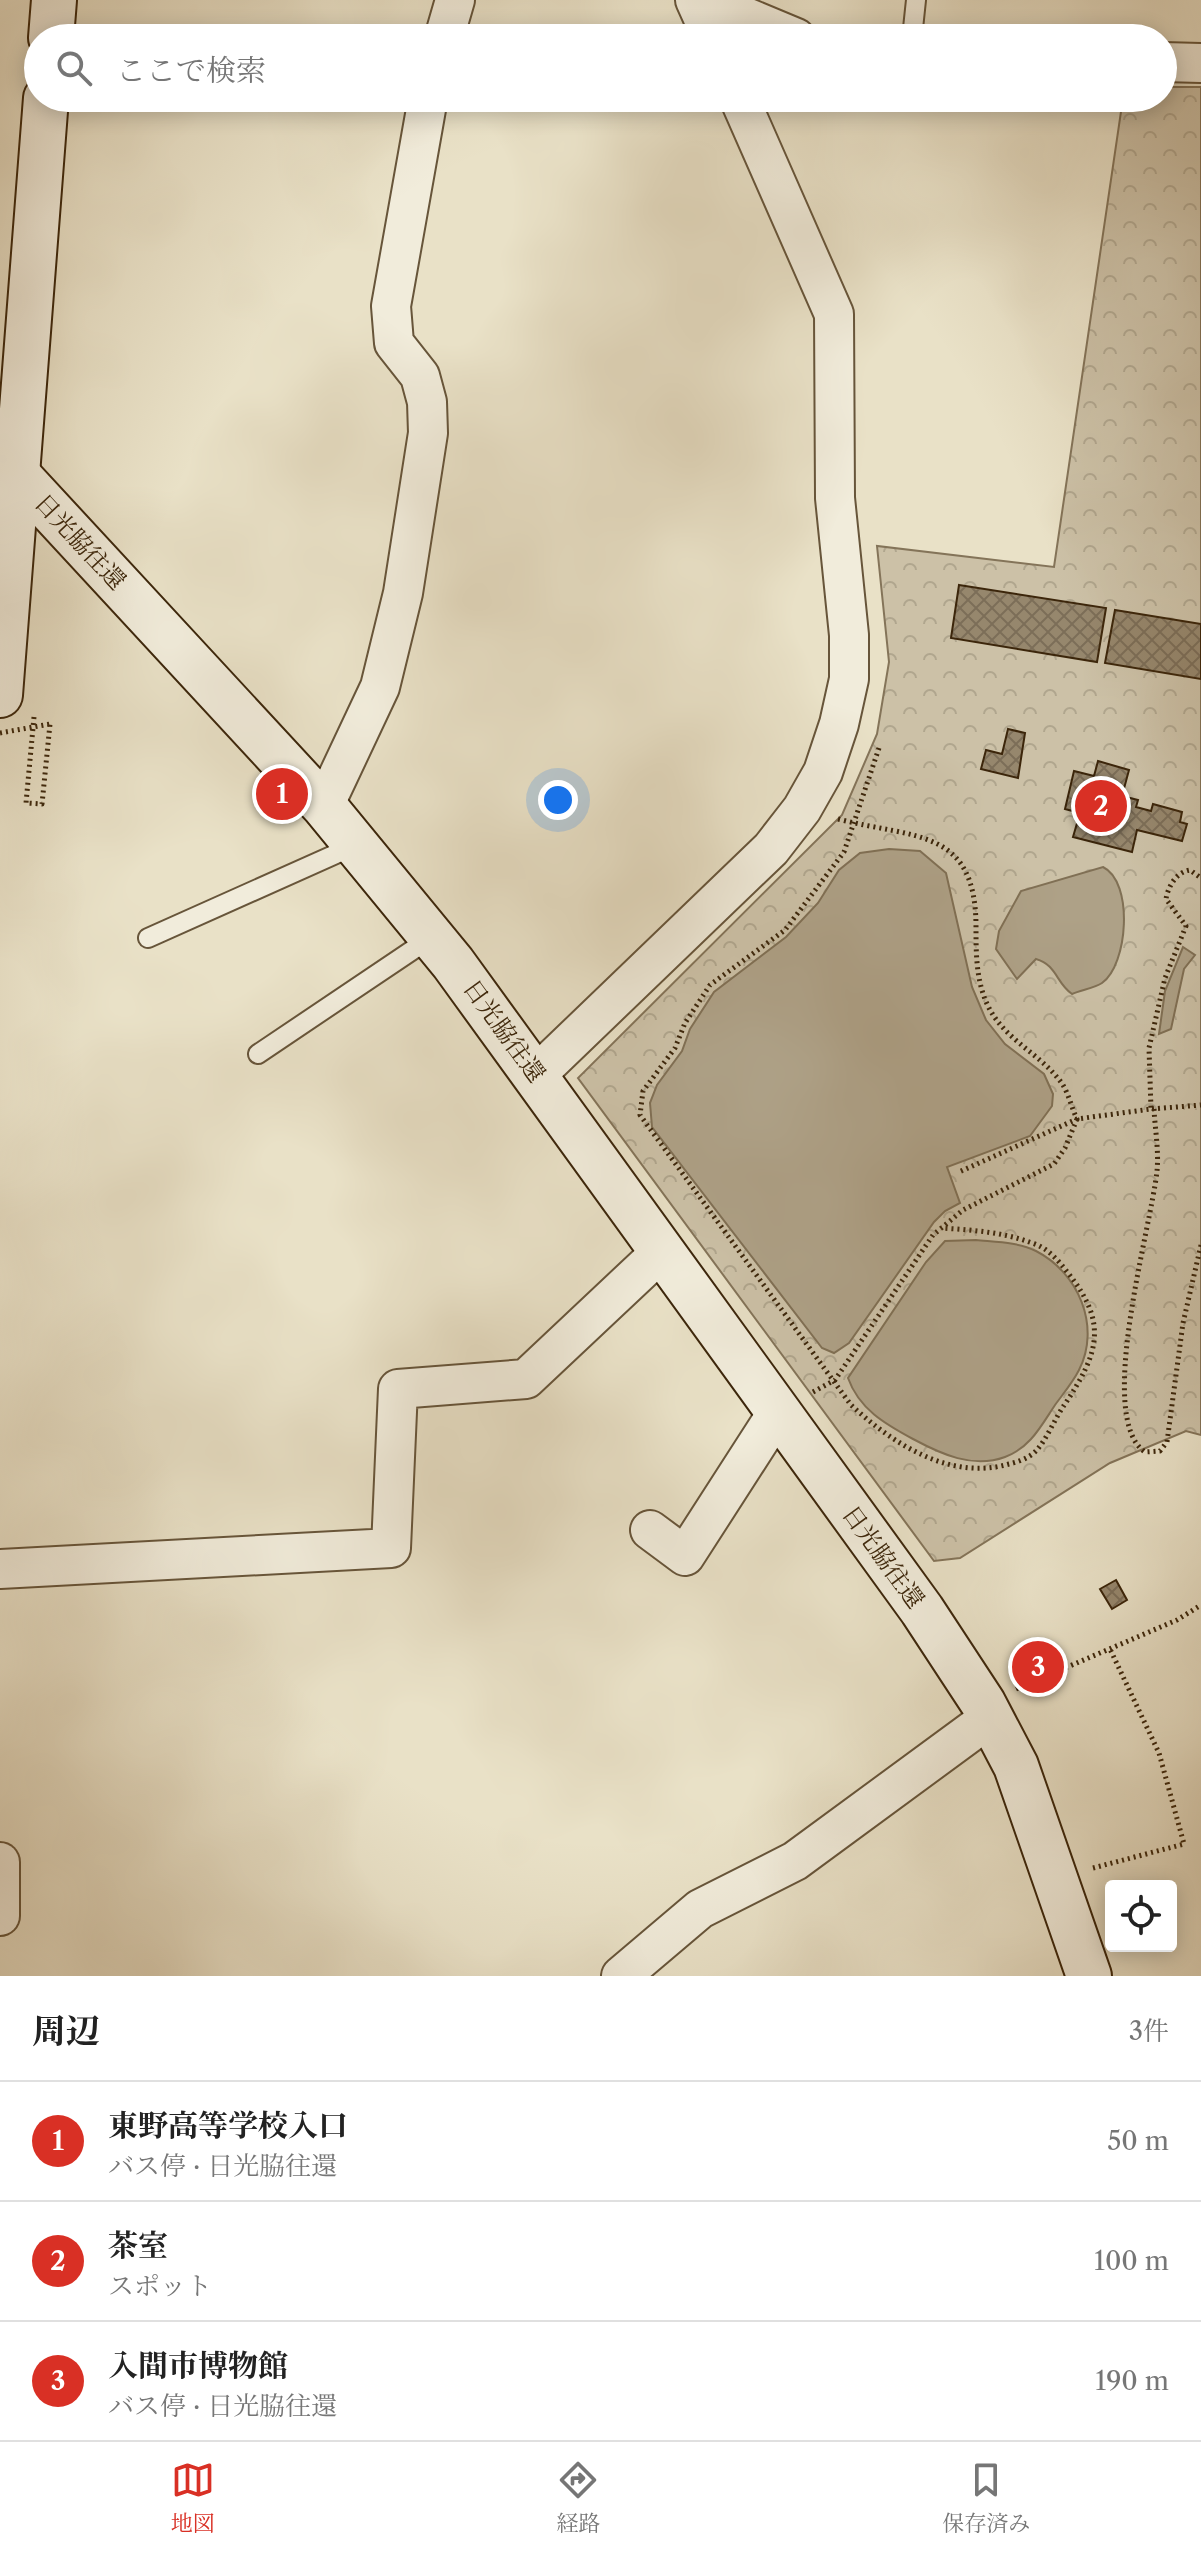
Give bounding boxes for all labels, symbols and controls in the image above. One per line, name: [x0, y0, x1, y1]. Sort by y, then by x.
search box: [24, 24, 1177, 112]
icon: search: [52, 46, 96, 90]
text: ここで検索: [116, 52, 266, 89]
street label: 日光脇往還: [29, 488, 132, 595]
pin: 1: [256, 764, 308, 824]
pin: 2: [1075, 776, 1127, 836]
your location: [538, 780, 578, 820]
street label: 日光脇往還: [457, 974, 551, 1088]
street label: 日光脇往還: [836, 1500, 930, 1614]
pin: 3: [1012, 1637, 1064, 1697]
map controls: [1105, 1880, 1177, 1952]
button: locate: [1105, 1880, 1177, 1952]
text: 周辺: [32, 2010, 100, 2052]
text: 3件: [1129, 2015, 1169, 2047]
text: 東野高等学校入口: [108, 2107, 348, 2144]
text: 1: [52, 2125, 64, 2157]
text: 50 m: [1107, 2125, 1169, 2157]
text: バス停 · 日光脇往還: [108, 2150, 337, 2182]
text: 茶室: [108, 2227, 168, 2264]
text: 2: [50, 2245, 66, 2277]
text: 100 m: [1094, 2245, 1169, 2277]
text: スポット: [108, 2270, 212, 2302]
text: 入間市博物館: [108, 2347, 288, 2384]
text: 3: [51, 2365, 65, 2397]
text: 190 m: [1095, 2365, 1169, 2397]
text: バス停 · 日光脇往還: [108, 2390, 337, 2422]
tab: 地図: [171, 2458, 215, 2537]
tab: 経路: [556, 2458, 600, 2537]
tab: 保存済み: [942, 2458, 1030, 2537]

